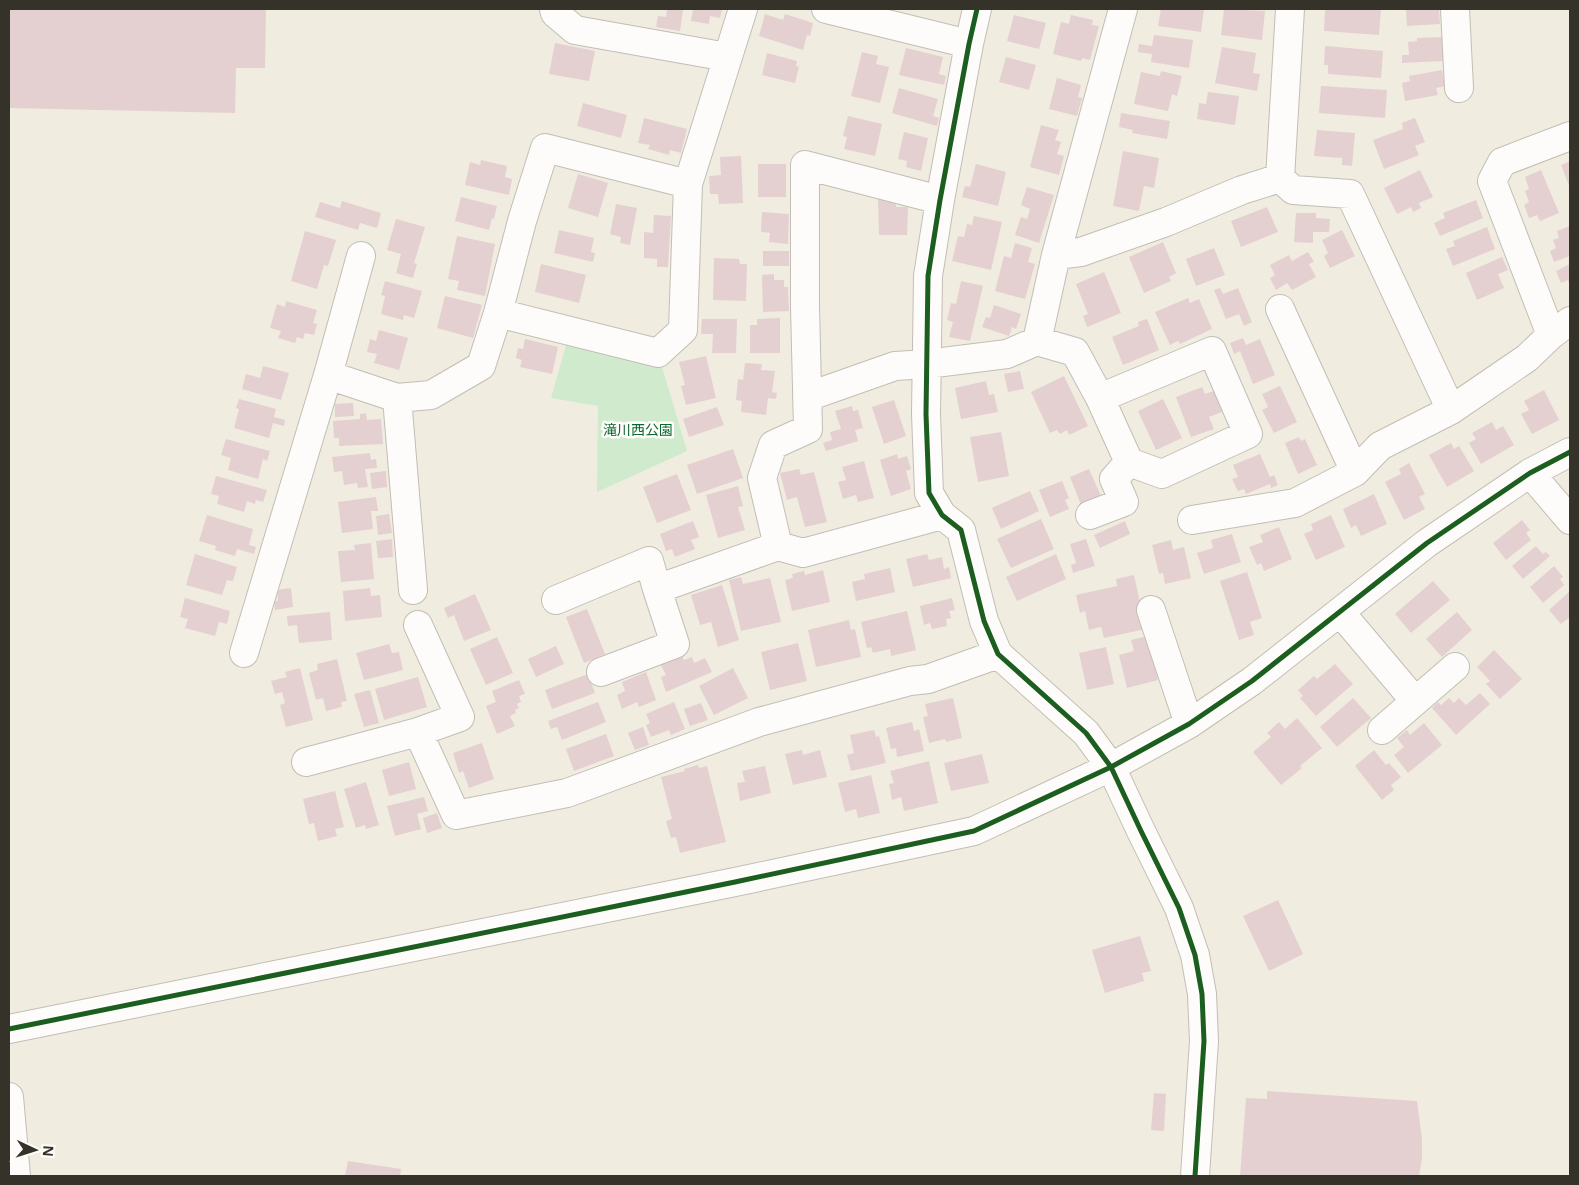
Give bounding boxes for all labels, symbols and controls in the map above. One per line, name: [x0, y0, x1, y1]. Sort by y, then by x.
park label: 滝川西公園: [603, 420, 673, 439]
north arrow: [10, 1125, 60, 1175]
text: N: [39, 1145, 58, 1157]

